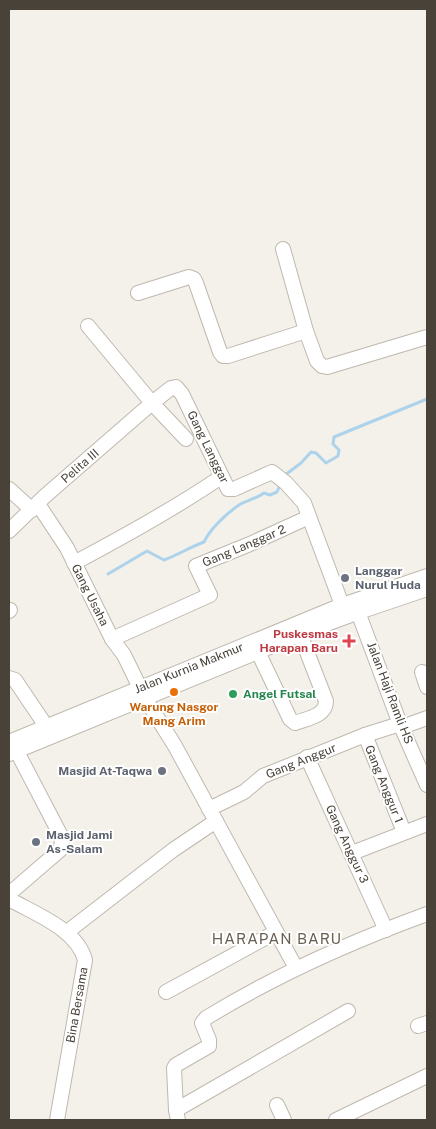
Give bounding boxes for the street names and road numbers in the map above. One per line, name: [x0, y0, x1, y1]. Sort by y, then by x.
street label: Gang Langgar: [184, 408, 232, 486]
street label: Pelita III: [58, 446, 102, 486]
street label: Gang Langgar 2: [200, 522, 288, 570]
street label: Gang Usaha: [68, 562, 112, 628]
street label: Jalan Kurnia Makmur: [132, 640, 246, 696]
street label: Jalan Haji Ramli HS: [364, 640, 416, 746]
street label: Gang Anggur: [264, 740, 338, 781]
street label: Gang Anggur 1: [362, 743, 406, 825]
street label: Gang Anggur 3: [323, 803, 371, 885]
street label: Bina Bersama: [63, 966, 91, 1044]

